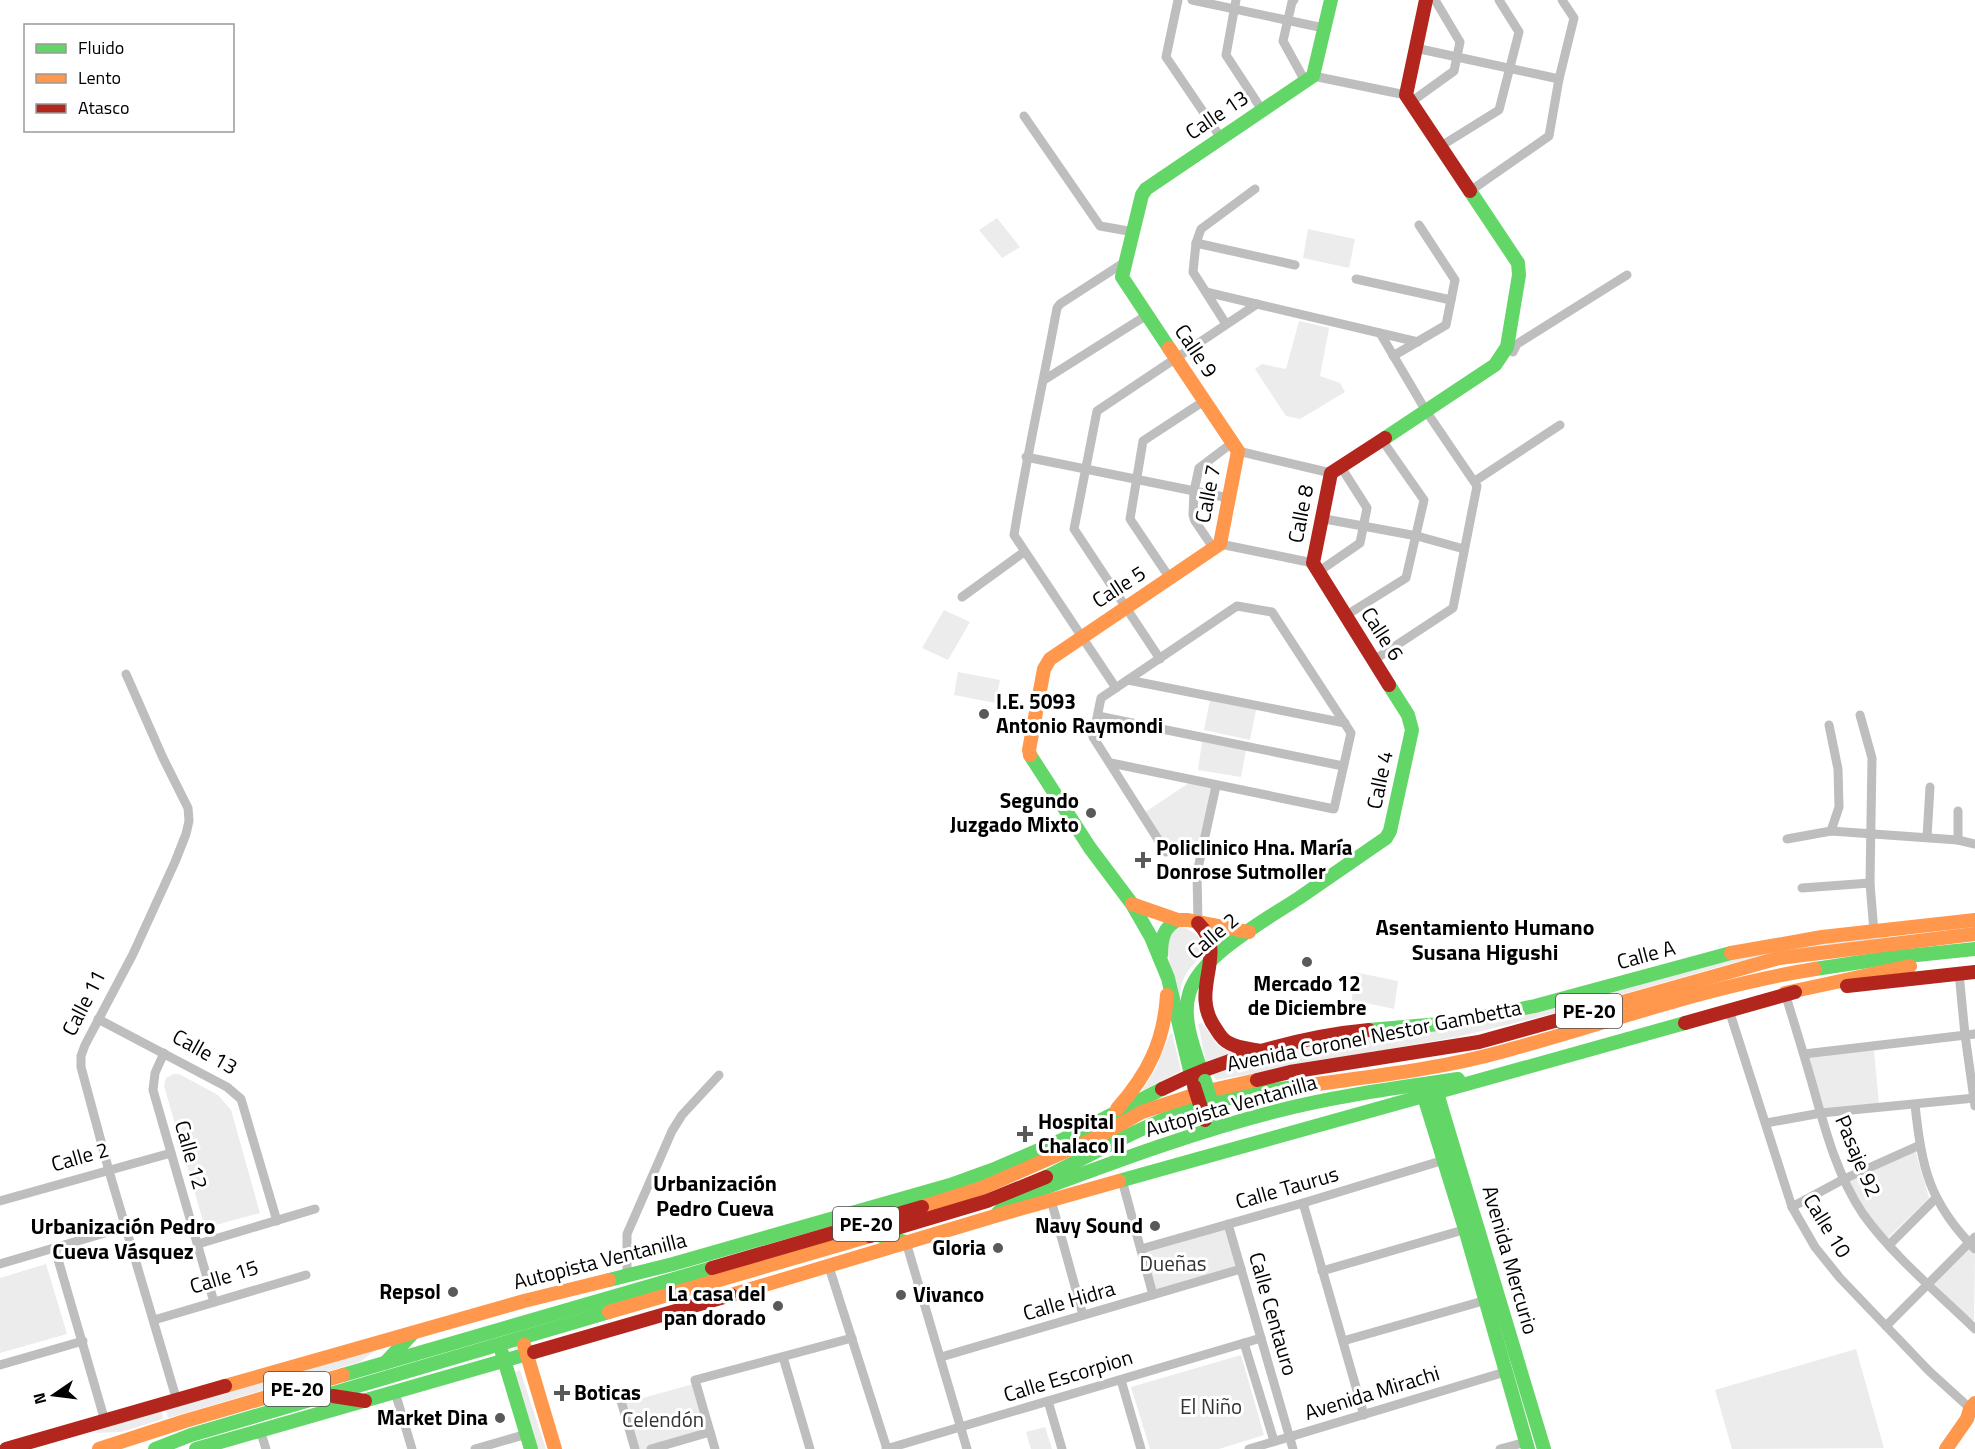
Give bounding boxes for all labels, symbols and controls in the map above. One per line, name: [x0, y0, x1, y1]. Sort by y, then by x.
legend: [24, 24, 234, 132]
text: Fluido: [78, 34, 124, 61]
text: Lento: [78, 64, 121, 91]
street label: Calle 13: [1178, 81, 1255, 147]
text: Atasco: [78, 94, 129, 121]
street label: Calle 9: [1167, 317, 1226, 384]
street label: Calle 7: [1186, 462, 1228, 526]
street label: Calle 8: [1279, 482, 1321, 546]
street label: Calle 5: [1085, 557, 1152, 616]
street label: Calle 6: [1353, 600, 1412, 667]
place label: I.E. 5093 Antonio Raymondi: [996, 685, 1163, 741]
marker: I.E. 5093 Antonio Raymondi: [977, 707, 991, 721]
street label: Calle 4: [1357, 748, 1401, 812]
place label: Segundo Juzgado Mixto: [950, 784, 1079, 840]
marker: Segundo Juzgado Mixto: [1084, 806, 1098, 820]
place label: Policlinico Hna. María Donrose Sutmoller: [1156, 831, 1353, 887]
marker: Policlinico Hna. María Donrose Sutmoller: [1134, 851, 1152, 869]
street label: Calle 2: [1180, 904, 1245, 966]
district label: Asentamiento Humano Susana Higushi: [1376, 910, 1594, 969]
street label: Calle A: [1613, 931, 1679, 977]
marker: Mercado 12 de Diciembre: [1300, 955, 1314, 969]
street label: Calle 11: [53, 964, 113, 1041]
place label: Mercado 12 de Diciembre: [1248, 967, 1366, 1023]
street label: Avenida Coronel Nestor Gambetta: [1224, 991, 1524, 1079]
road number: PE-20: [1556, 994, 1622, 1028]
street label: Calle 13: [167, 1020, 244, 1082]
street label: Autopista Ventanilla: [1141, 1065, 1321, 1145]
place label: Hospital Chalaco II: [1038, 1105, 1125, 1161]
street label: Pasaje 92: [1827, 1110, 1891, 1202]
street label: Calle 12: [167, 1116, 217, 1193]
marker: Hospital Chalaco II: [1016, 1125, 1034, 1143]
street label: Calle 2: [47, 1133, 112, 1180]
street label: Calle Taurus: [1231, 1157, 1342, 1217]
district label: Urbanización Pedro Cueva: [653, 1166, 777, 1225]
street label: Avenida Mercurio: [1474, 1182, 1547, 1338]
street label: Calle 10: [1796, 1187, 1860, 1264]
road number: PE-20: [833, 1207, 899, 1241]
district label: Urbanización Pedro Cueva Vásquez: [30, 1209, 216, 1268]
place label: Navy Sound: [1035, 1209, 1143, 1241]
marker: Navy Sound: [1148, 1219, 1162, 1233]
street label: Autopista Ventanilla: [510, 1223, 690, 1297]
place label: Gloria: [932, 1231, 986, 1263]
marker: Gloria: [991, 1241, 1005, 1255]
park label: Dueñas: [1140, 1247, 1206, 1279]
street label: Calle Centauro: [1241, 1248, 1307, 1379]
street label: Calle 15: [185, 1250, 262, 1302]
street label: Calle Hidra: [1019, 1271, 1119, 1328]
place label: Repsol: [379, 1275, 441, 1307]
place label: La casa del pan dorado: [664, 1277, 766, 1333]
place label: Vivanco: [913, 1278, 984, 1310]
marker: Repsol: [446, 1285, 460, 1299]
marker: Vivanco: [894, 1288, 908, 1302]
marker: La casa del pan dorado: [771, 1299, 785, 1313]
street label: Calle Escorpion: [999, 1340, 1136, 1410]
street label: Avenida Mirachi: [1300, 1356, 1443, 1428]
north arrow: [24, 1365, 84, 1425]
road number: PE-20: [264, 1372, 330, 1406]
place label: Boticas: [574, 1376, 641, 1408]
marker: Boticas: [555, 1386, 569, 1400]
text: N: [26, 1390, 52, 1407]
park label: El Niño: [1180, 1390, 1242, 1422]
place label: Market Dina: [377, 1401, 488, 1433]
park label: Celendón: [622, 1403, 704, 1435]
marker: Market Dina: [493, 1411, 507, 1425]

